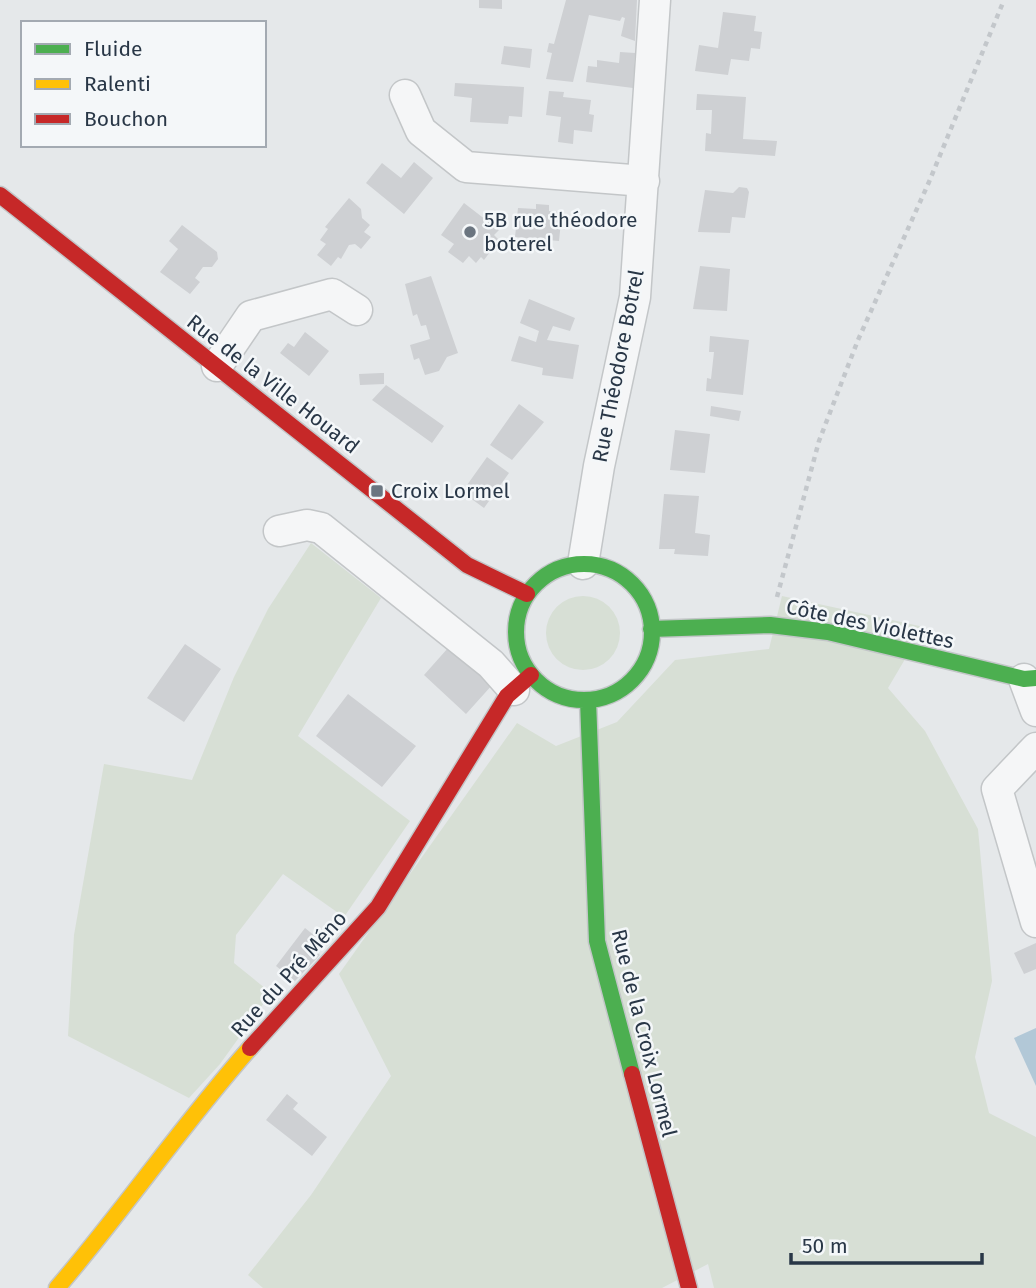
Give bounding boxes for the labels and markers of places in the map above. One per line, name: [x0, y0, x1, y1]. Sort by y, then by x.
place label: 5B rue théodore boterel: [484, 207, 638, 257]
marker: 5B rue théodore boterel: [462, 224, 478, 240]
place label: Croix Lormel: [391, 478, 510, 504]
marker: Croix Lormel: [369, 483, 385, 499]

